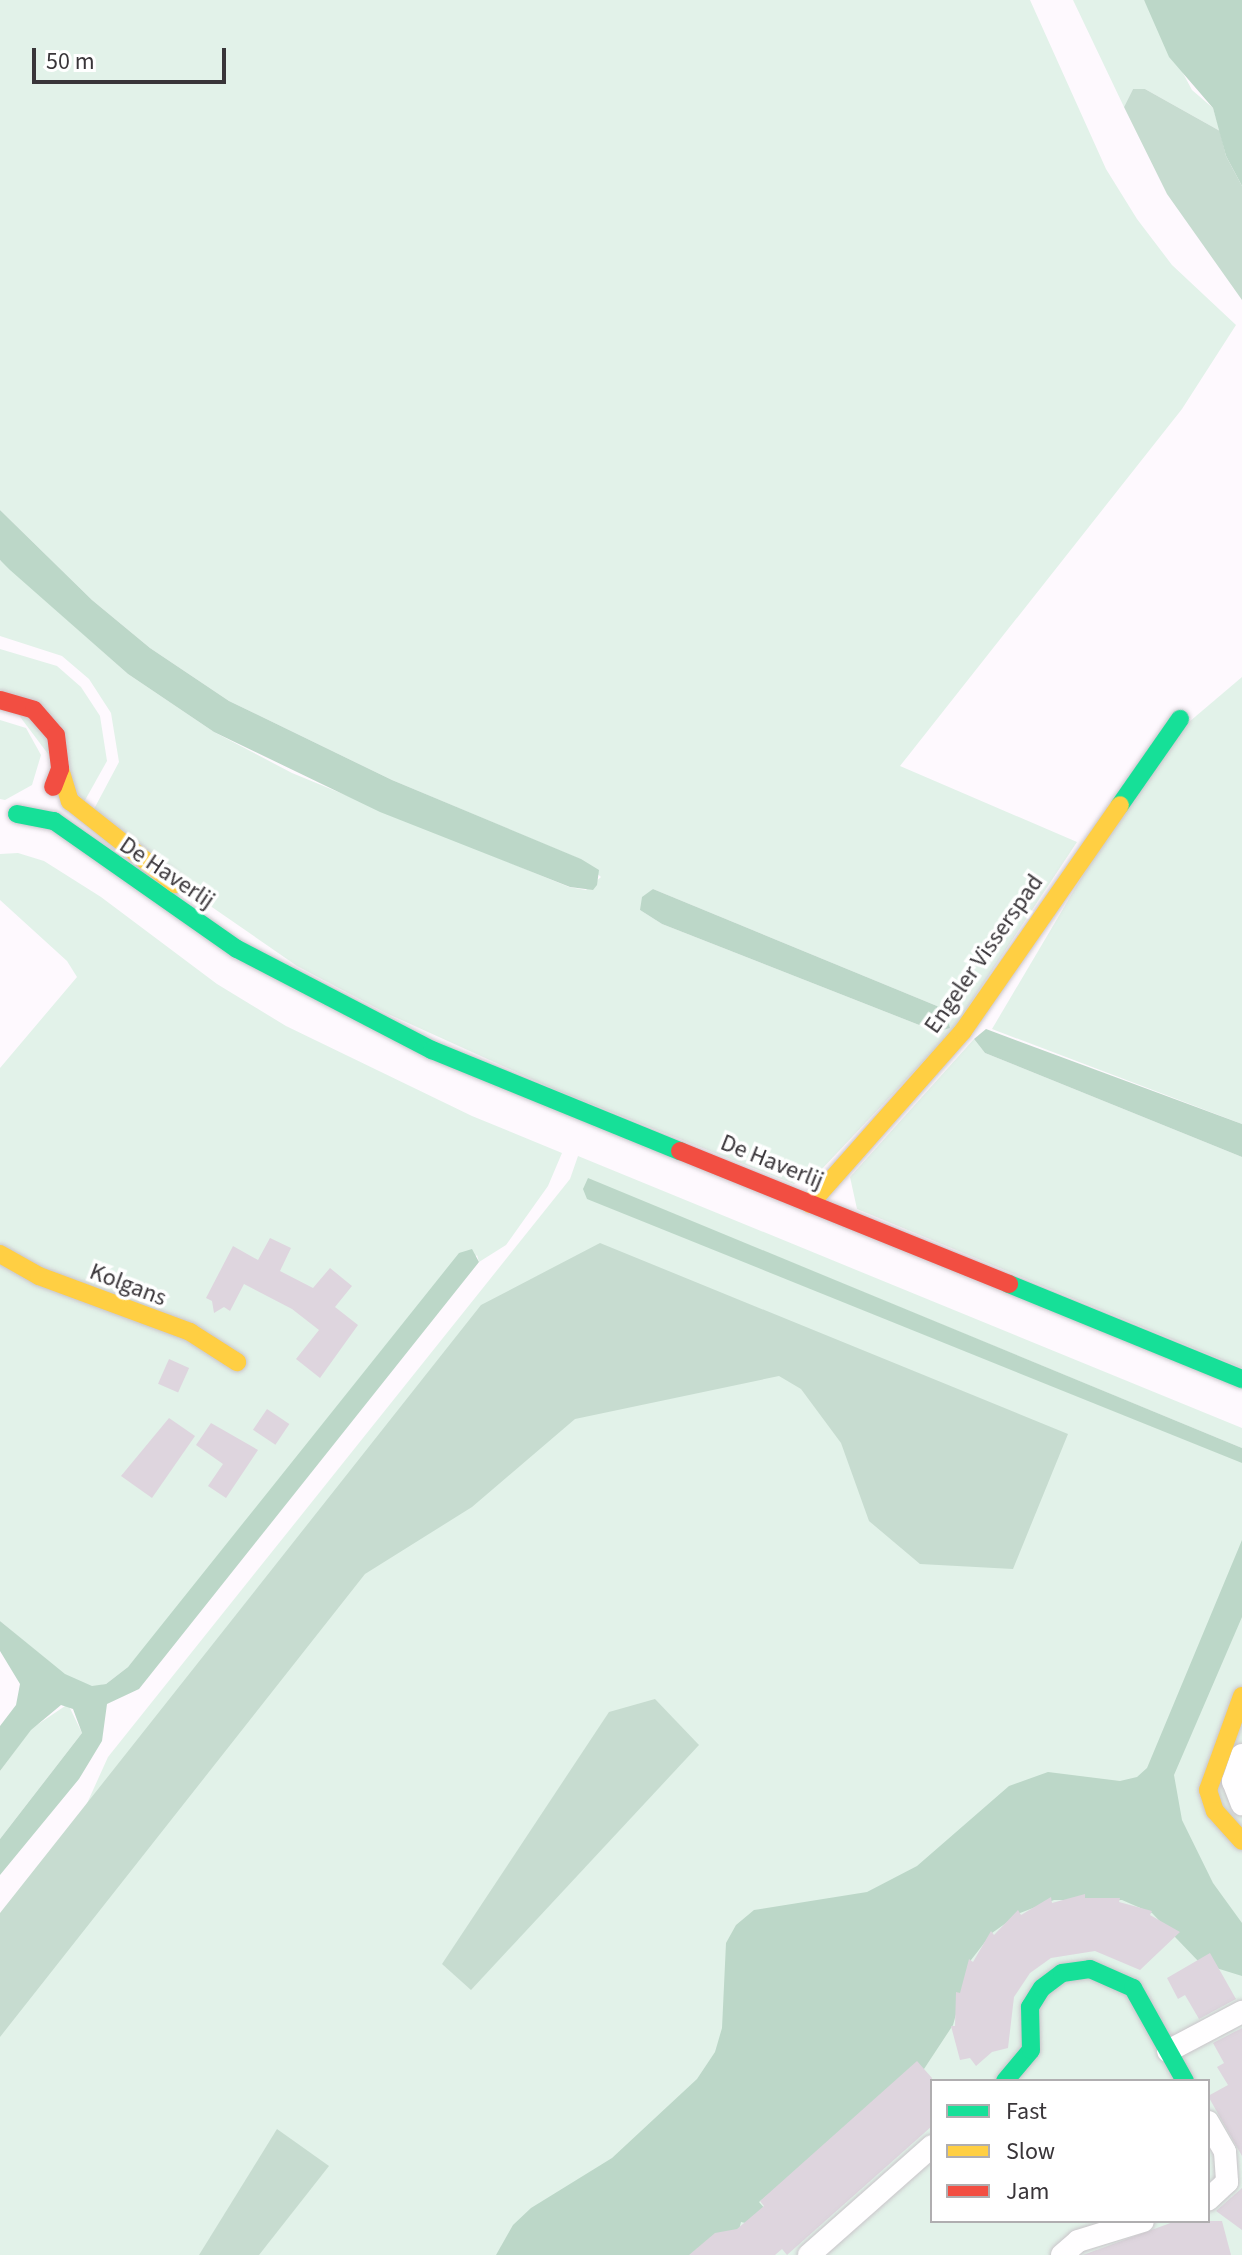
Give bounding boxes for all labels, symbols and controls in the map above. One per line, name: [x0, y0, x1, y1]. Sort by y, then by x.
scale bar: [36, 32, 230, 82]
text: 50 m: [46, 44, 95, 79]
street label: De Haverlij: [114, 831, 220, 915]
street label: Engeler Visserspad: [918, 869, 1050, 1039]
street label: De Haverlij: [716, 1128, 828, 1196]
street label: Kolgans: [86, 1257, 170, 1313]
legend: [930, 2079, 1210, 2223]
text: Fast: [1006, 2094, 1047, 2129]
text: Slow: [1006, 2134, 1055, 2169]
text: Jam: [1006, 2174, 1050, 2209]

